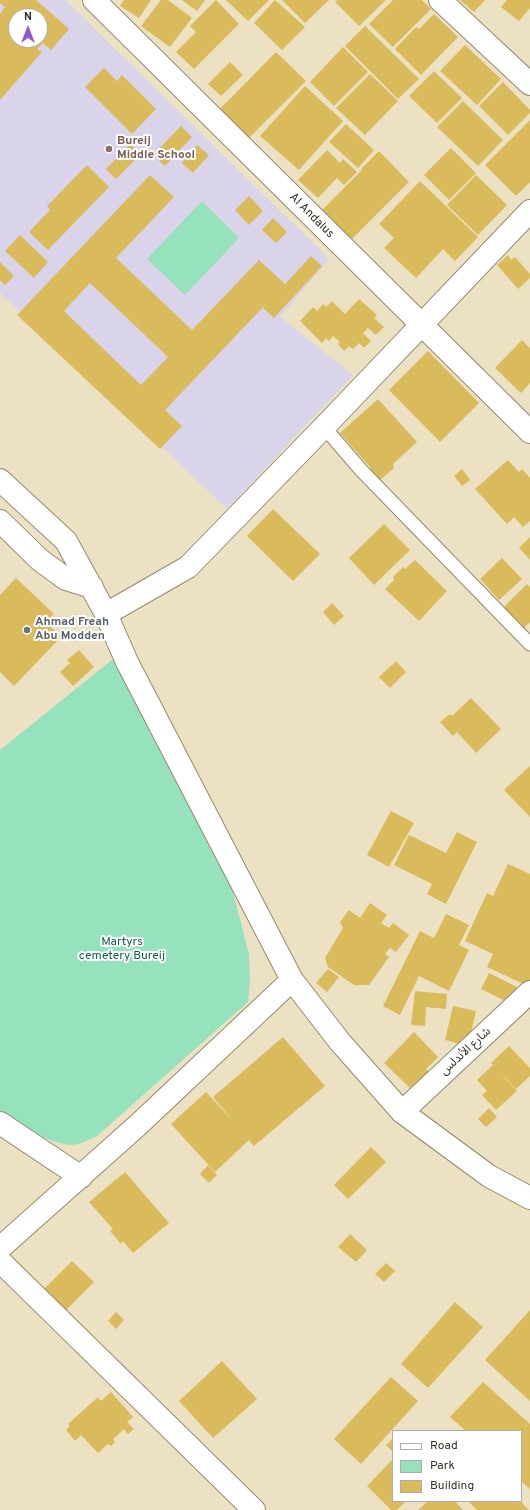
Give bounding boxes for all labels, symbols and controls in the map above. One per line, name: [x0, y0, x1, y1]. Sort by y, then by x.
north arrow: [8, 8, 48, 48]
text: N: [24, 10, 32, 24]
place label: Bureij Middle School: [117, 135, 195, 163]
marker: Bureij Middle School: [104, 144, 114, 154]
street label: Al Andalus: [285, 190, 337, 242]
place label: Ahmad Freah Abu Modden: [35, 616, 109, 644]
marker: Ahmad Freah Abu Modden: [22, 625, 32, 635]
park label: Martyrs cemetery Bureij: [79, 936, 165, 964]
street label: شارع الأندلس: [438, 1025, 494, 1079]
legend: [392, 1430, 522, 1502]
text: Road: [430, 1438, 458, 1454]
text: Park: [430, 1458, 455, 1474]
text: Building: [430, 1478, 474, 1494]

